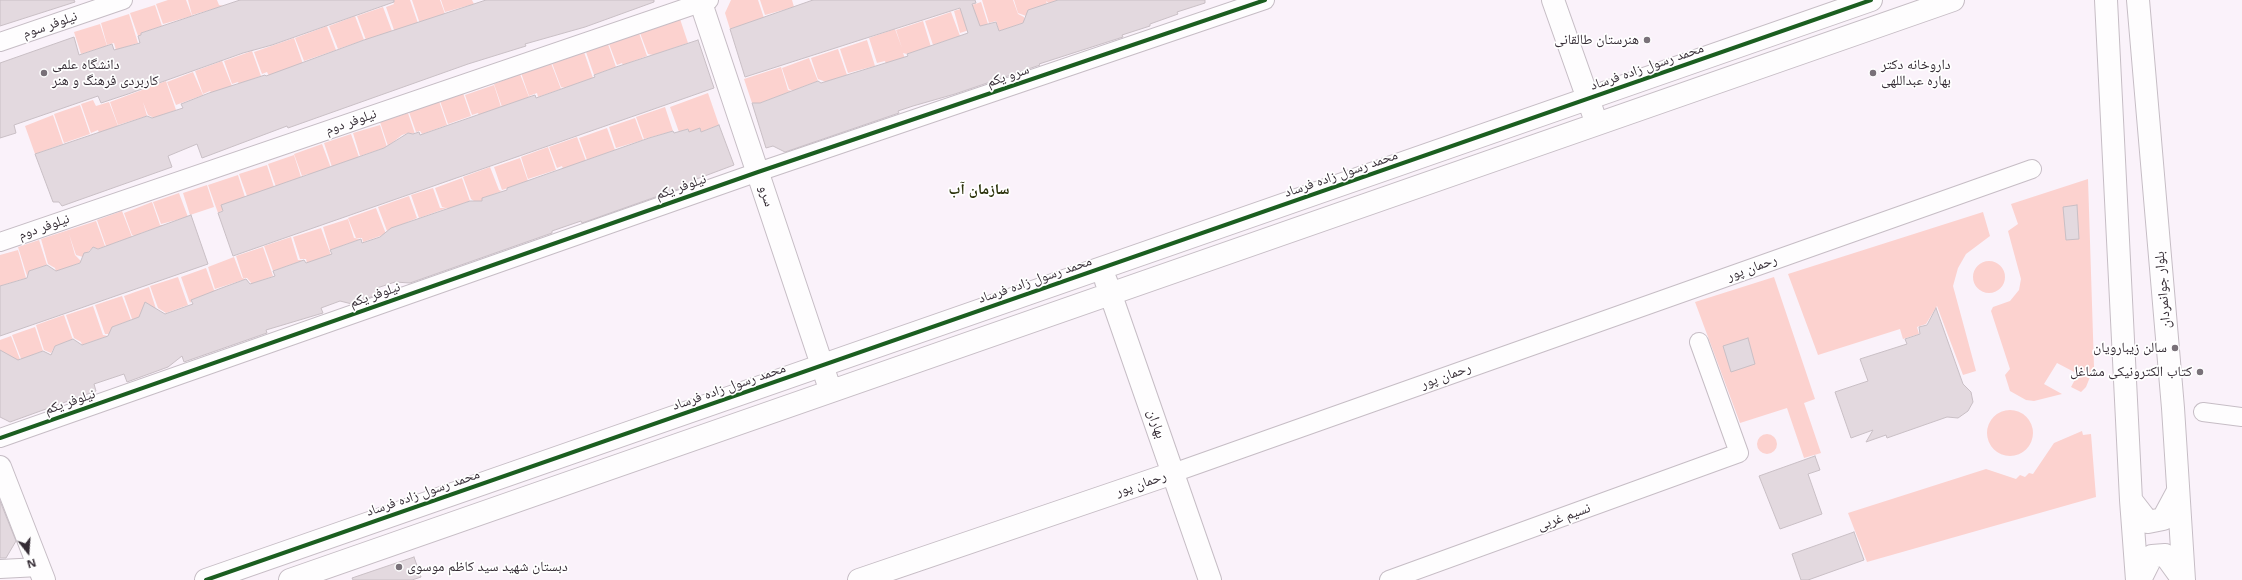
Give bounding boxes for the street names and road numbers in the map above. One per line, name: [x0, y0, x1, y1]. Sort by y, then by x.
street label: نیلوفر سوم: [20, 8, 80, 42]
street label: محمد رسول زاده فرساد: [1588, 40, 1706, 94]
street label: سرو یکم: [985, 61, 1031, 91]
street label: نیلوفر دوم: [323, 105, 379, 139]
street label: محمد رسول زاده فرساد: [1282, 147, 1400, 201]
street label: نیلوفر یکم: [653, 170, 709, 204]
street label: سرو: [755, 183, 777, 209]
street label: نیلوفر دوم: [16, 210, 72, 244]
street label: رحمان پور: [1725, 251, 1779, 285]
street label: بلوار جوانمردان: [2151, 251, 2175, 329]
street label: محمد رسول زاده فرساد: [976, 253, 1094, 307]
street label: نیلوفر یکم: [347, 278, 403, 312]
street label: رحمان پور: [1419, 359, 1473, 393]
street label: محمد رسول زاده فرساد: [670, 360, 788, 414]
street label: نیلوفر یکم: [42, 385, 98, 419]
street label: بهاران: [1143, 407, 1169, 441]
street label: محمد رسول زاده فرساد: [364, 466, 482, 520]
street label: رحمان پور: [1114, 468, 1168, 500]
street label: نسیم غربی: [1535, 500, 1593, 534]

